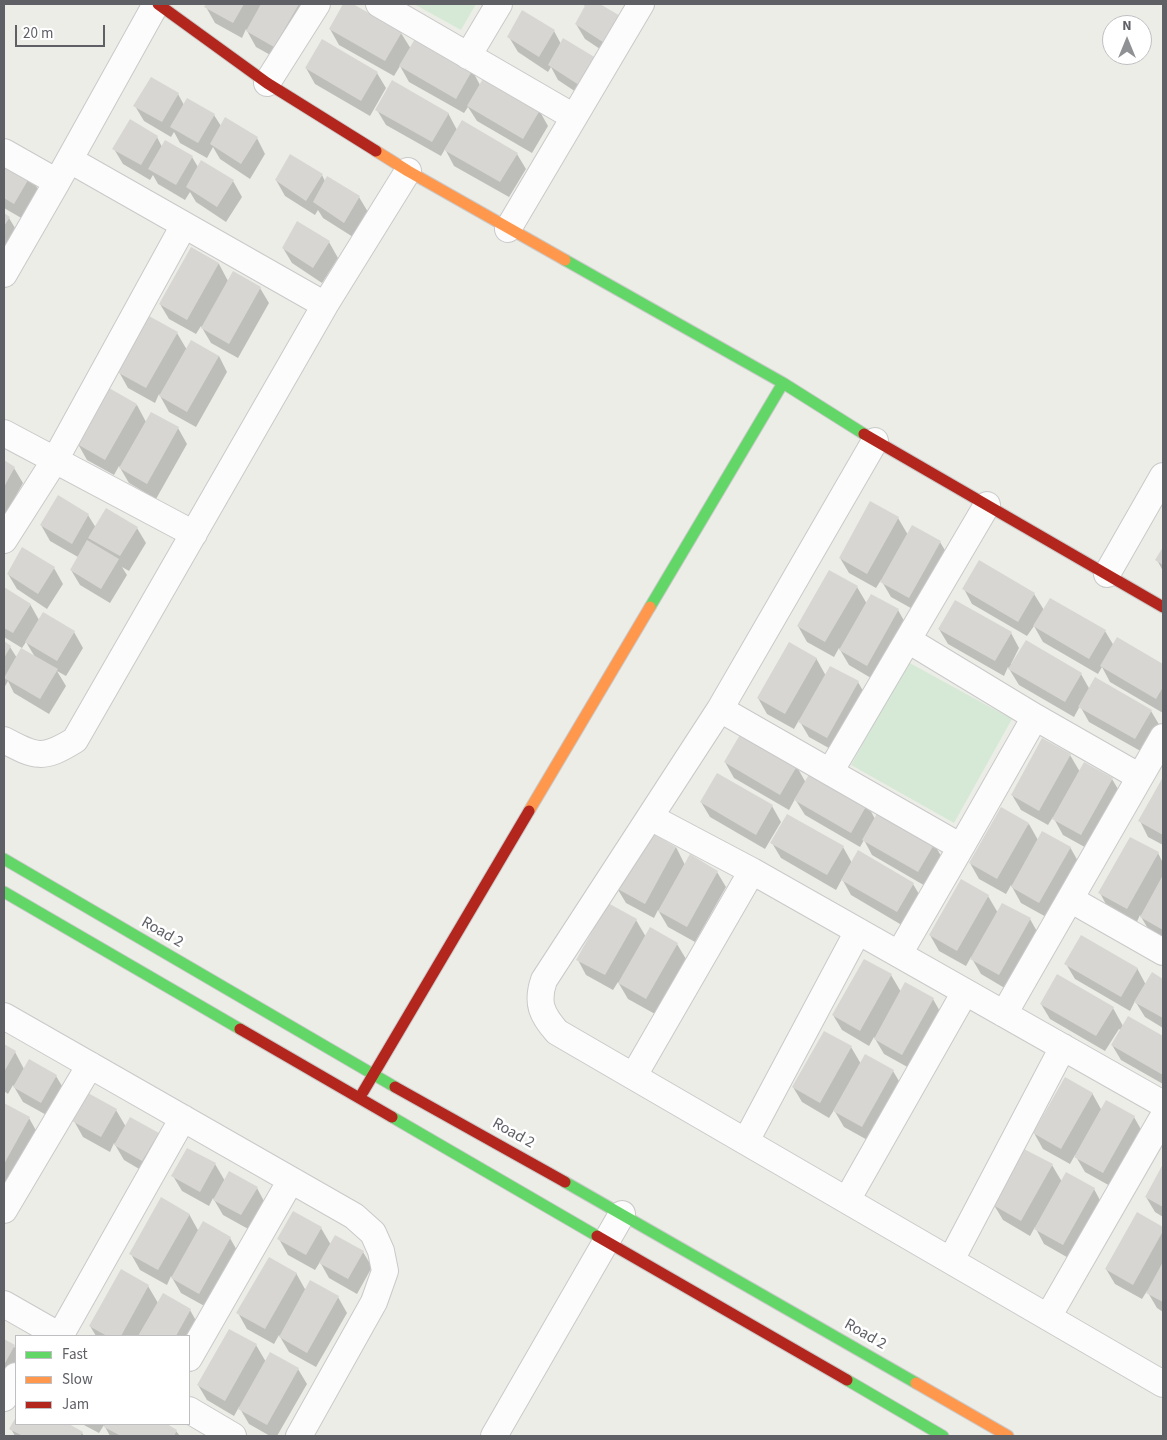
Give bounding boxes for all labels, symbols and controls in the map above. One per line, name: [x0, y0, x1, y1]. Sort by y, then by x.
scale bar: [18, 15, 108, 47]
north arrow: [1102, 15, 1152, 65]
text: N: [1122, 16, 1132, 36]
text: 20 m: [23, 23, 53, 44]
street label: Road 2: [138, 913, 186, 953]
street label: Road 2: [488, 1115, 538, 1153]
street label: Road 2: [841, 1315, 889, 1355]
legend: [15, 1335, 190, 1425]
text: Fast: [62, 1344, 88, 1365]
text: Slow: [62, 1369, 93, 1390]
text: Jam: [62, 1394, 89, 1415]

